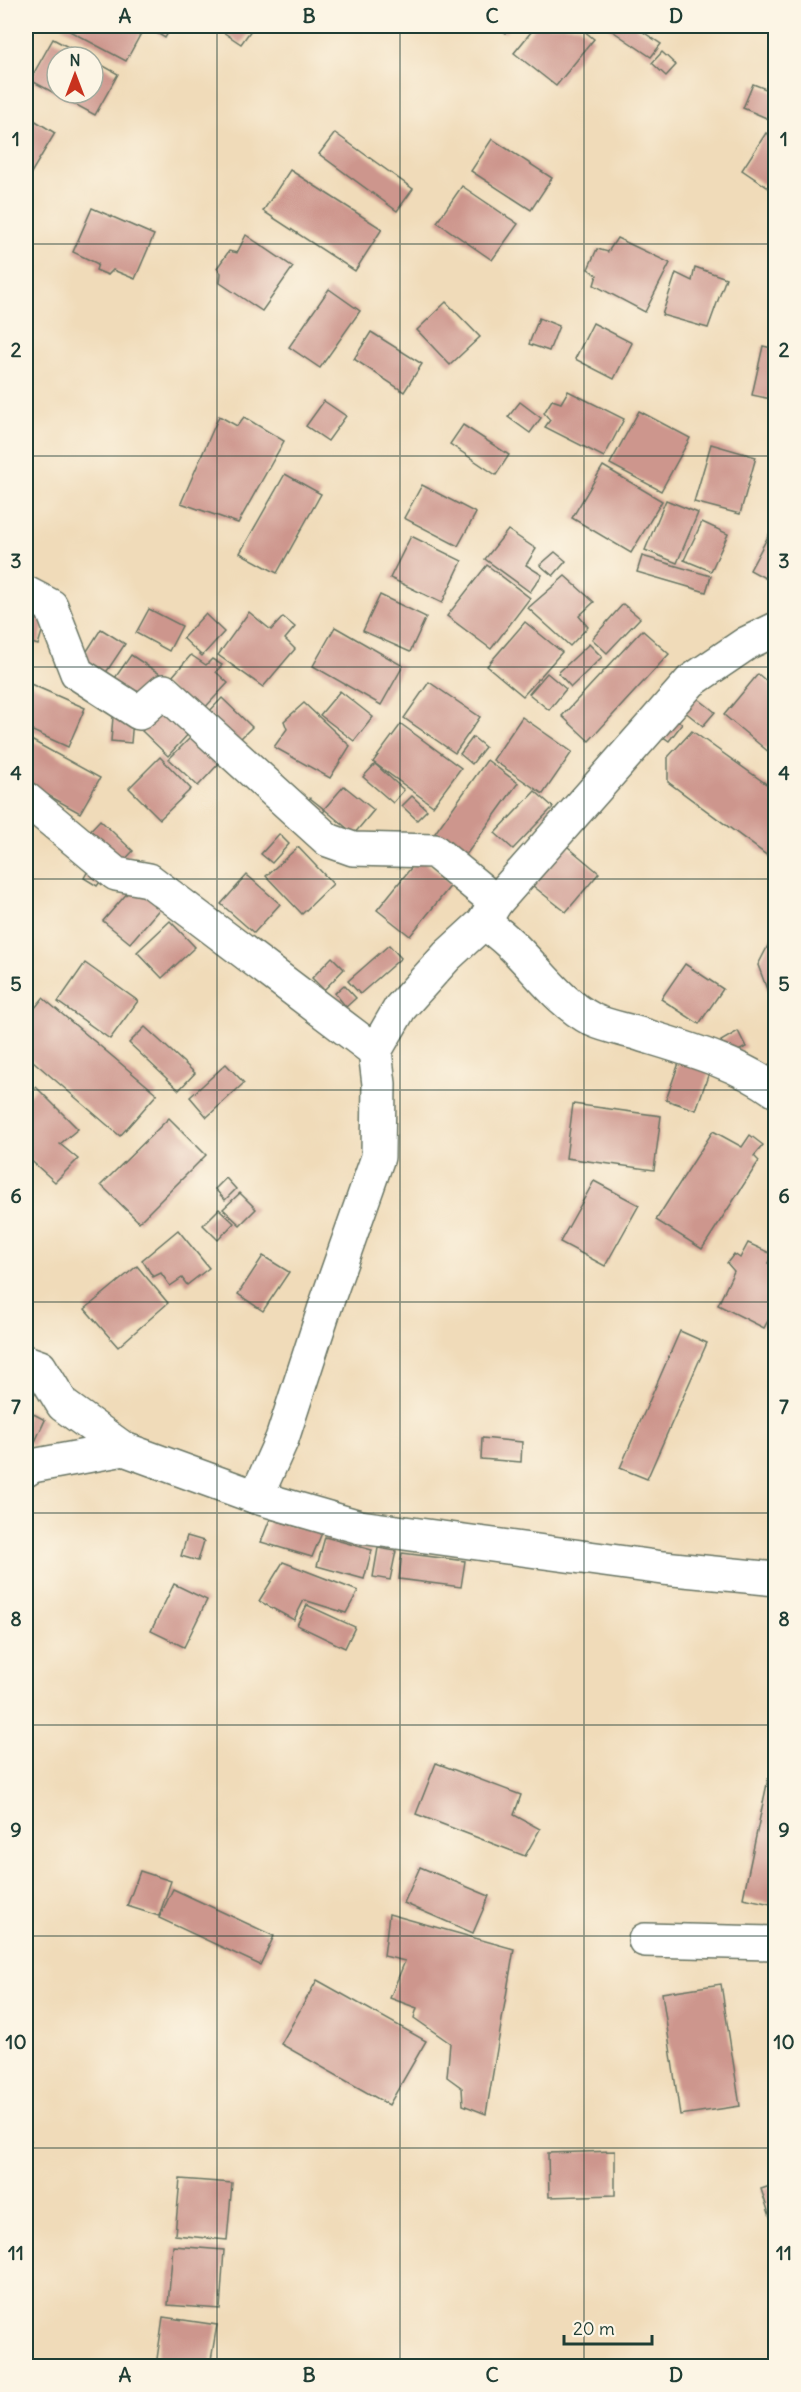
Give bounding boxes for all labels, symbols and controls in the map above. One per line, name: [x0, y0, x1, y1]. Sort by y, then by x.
text: A: [119, 3, 132, 28]
text: B: [302, 3, 316, 28]
text: C: [485, 3, 499, 28]
text: D: [669, 3, 683, 28]
north arrow: [45, 45, 105, 105]
text: N: [69, 50, 81, 70]
text: 1: [12, 126, 20, 151]
text: 1: [780, 126, 788, 151]
text: 2: [11, 337, 22, 362]
text: 2: [779, 337, 790, 362]
text: 3: [10, 548, 22, 573]
text: 3: [778, 548, 790, 573]
text: 4: [10, 760, 22, 785]
text: 4: [778, 760, 790, 785]
text: 5: [10, 971, 22, 996]
text: 5: [778, 971, 790, 996]
text: 6: [10, 1183, 22, 1208]
text: 6: [778, 1183, 790, 1208]
text: 7: [11, 1394, 21, 1419]
text: 7: [779, 1394, 789, 1419]
text: 8: [10, 1606, 22, 1631]
text: 8: [778, 1606, 790, 1631]
text: 9: [10, 1817, 22, 1842]
text: 9: [778, 1817, 790, 1842]
text: 10: [5, 2029, 27, 2054]
text: 10: [773, 2029, 795, 2054]
text: 11: [8, 2240, 24, 2265]
text: 11: [776, 2240, 792, 2265]
scale bar: [564, 2308, 652, 2346]
text: 20 m: [573, 2317, 615, 2340]
text: A: [119, 2362, 132, 2387]
text: B: [302, 2362, 316, 2387]
text: C: [485, 2362, 499, 2387]
text: D: [669, 2362, 683, 2387]

